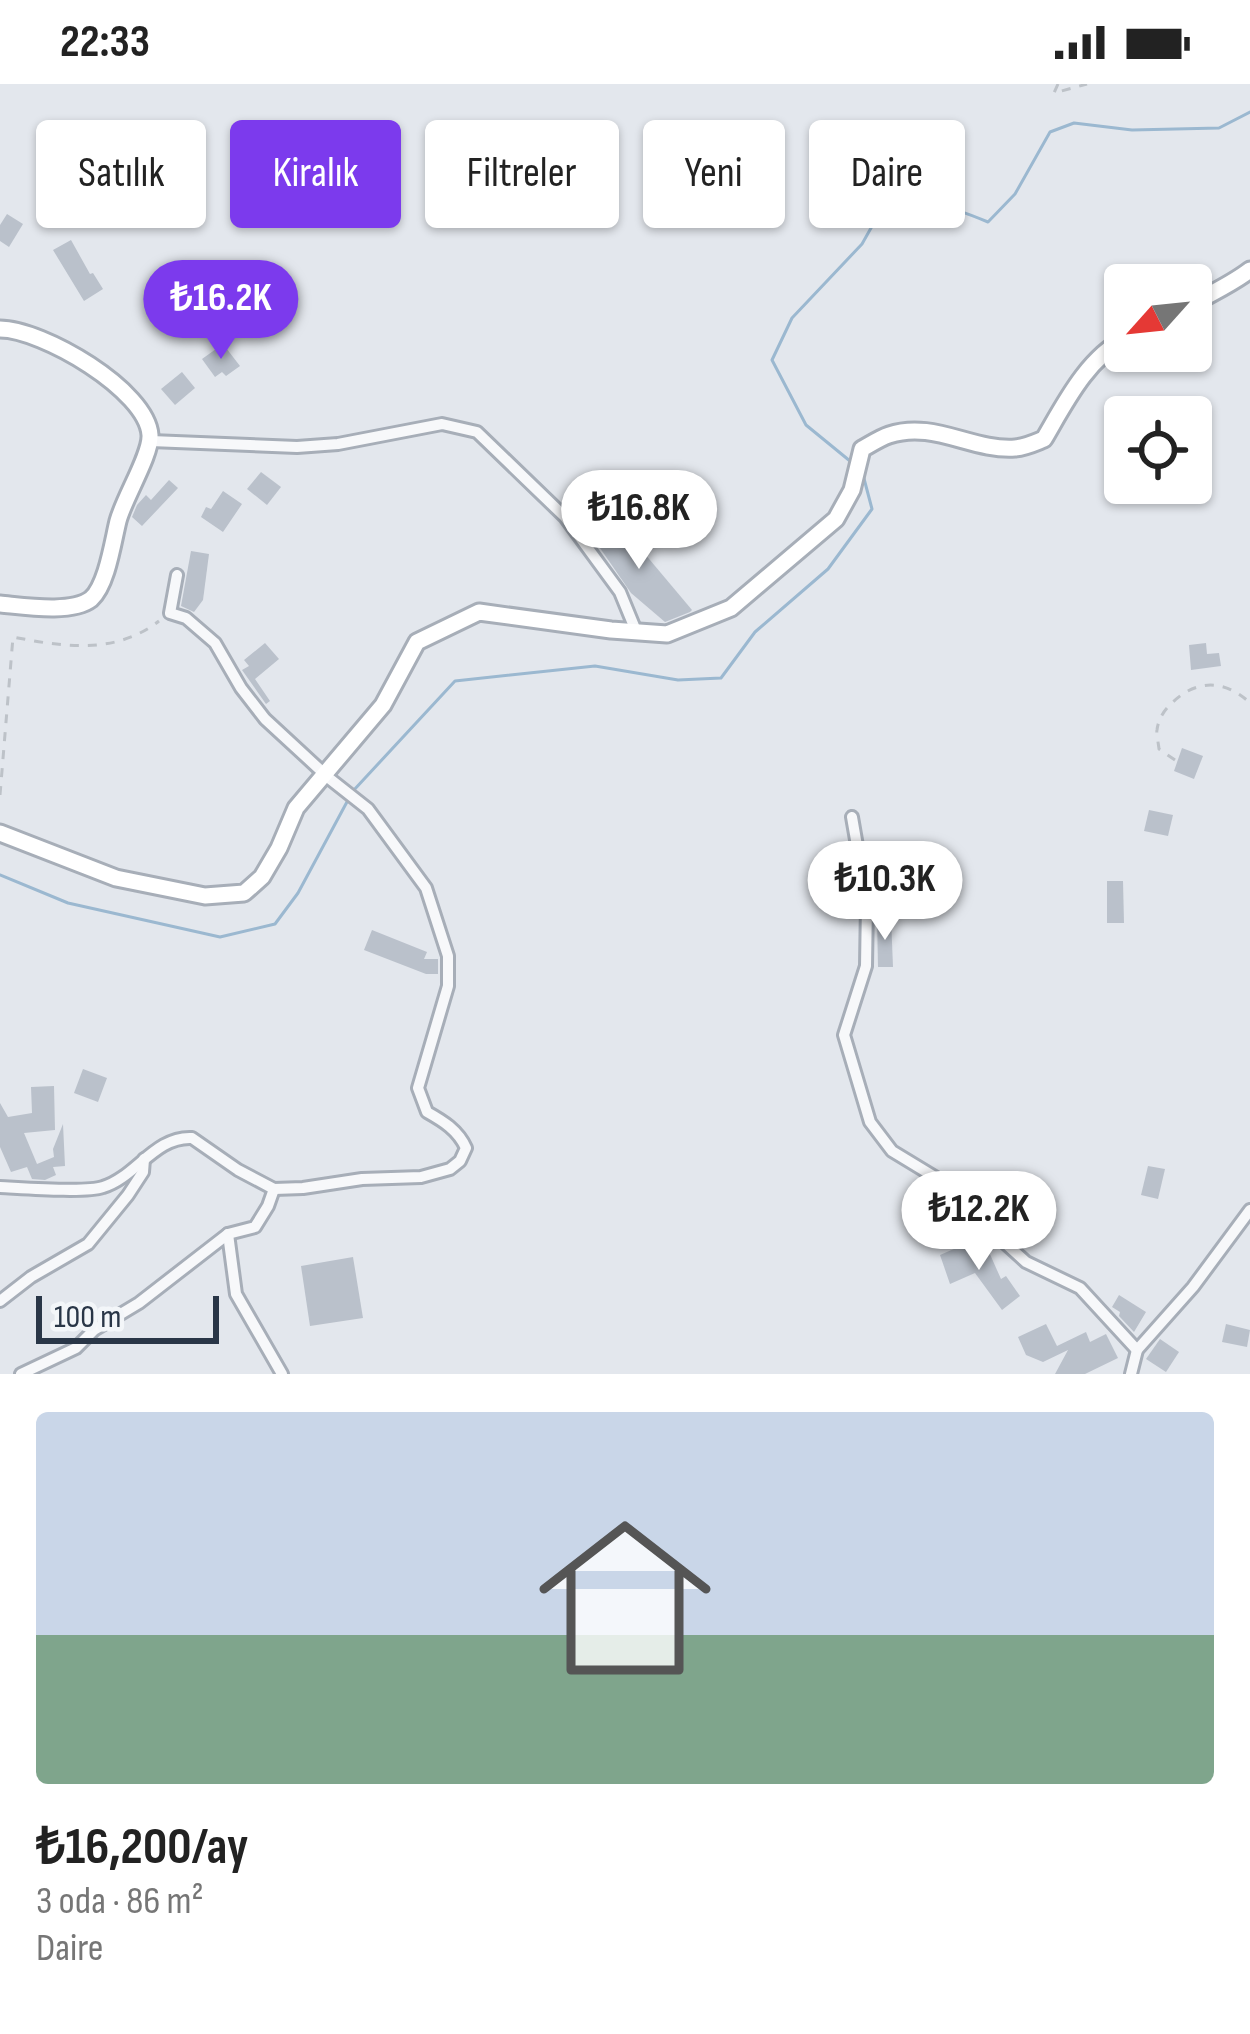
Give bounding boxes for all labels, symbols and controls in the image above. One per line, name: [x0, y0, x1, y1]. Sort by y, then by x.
text: 22:33: [60, 15, 150, 70]
chip: Satılık: [36, 120, 206, 228]
chip: Kiralık: [230, 120, 401, 228]
chip: Filtreler: [425, 120, 619, 228]
chip: Yeni: [643, 120, 785, 228]
chip: Daire: [809, 120, 965, 228]
pin: ₺16.2K: [123, 260, 319, 362]
north arrow: [1104, 264, 1212, 372]
map controls: [1104, 264, 1212, 504]
text: ₺16.2K: [170, 275, 272, 322]
button: locate: [1104, 396, 1212, 504]
pin: ₺16.8K: [541, 470, 737, 572]
text: ₺16.8K: [588, 485, 690, 532]
pin: ₺10.3K: [787, 841, 983, 943]
text: ₺10.3K: [835, 856, 935, 903]
pin: ₺12.2K: [881, 1171, 1077, 1273]
text: ₺12.2K: [928, 1186, 1030, 1233]
scale bar: [36, 1290, 219, 1343]
text: 100 m: [54, 1297, 121, 1337]
icon: home: [517, 1490, 733, 1706]
text: ₺16,200/ay: [36, 1817, 248, 1878]
text: 3 oda · 86 m²: [36, 1878, 204, 1925]
text: Daire: [36, 1925, 103, 1972]

